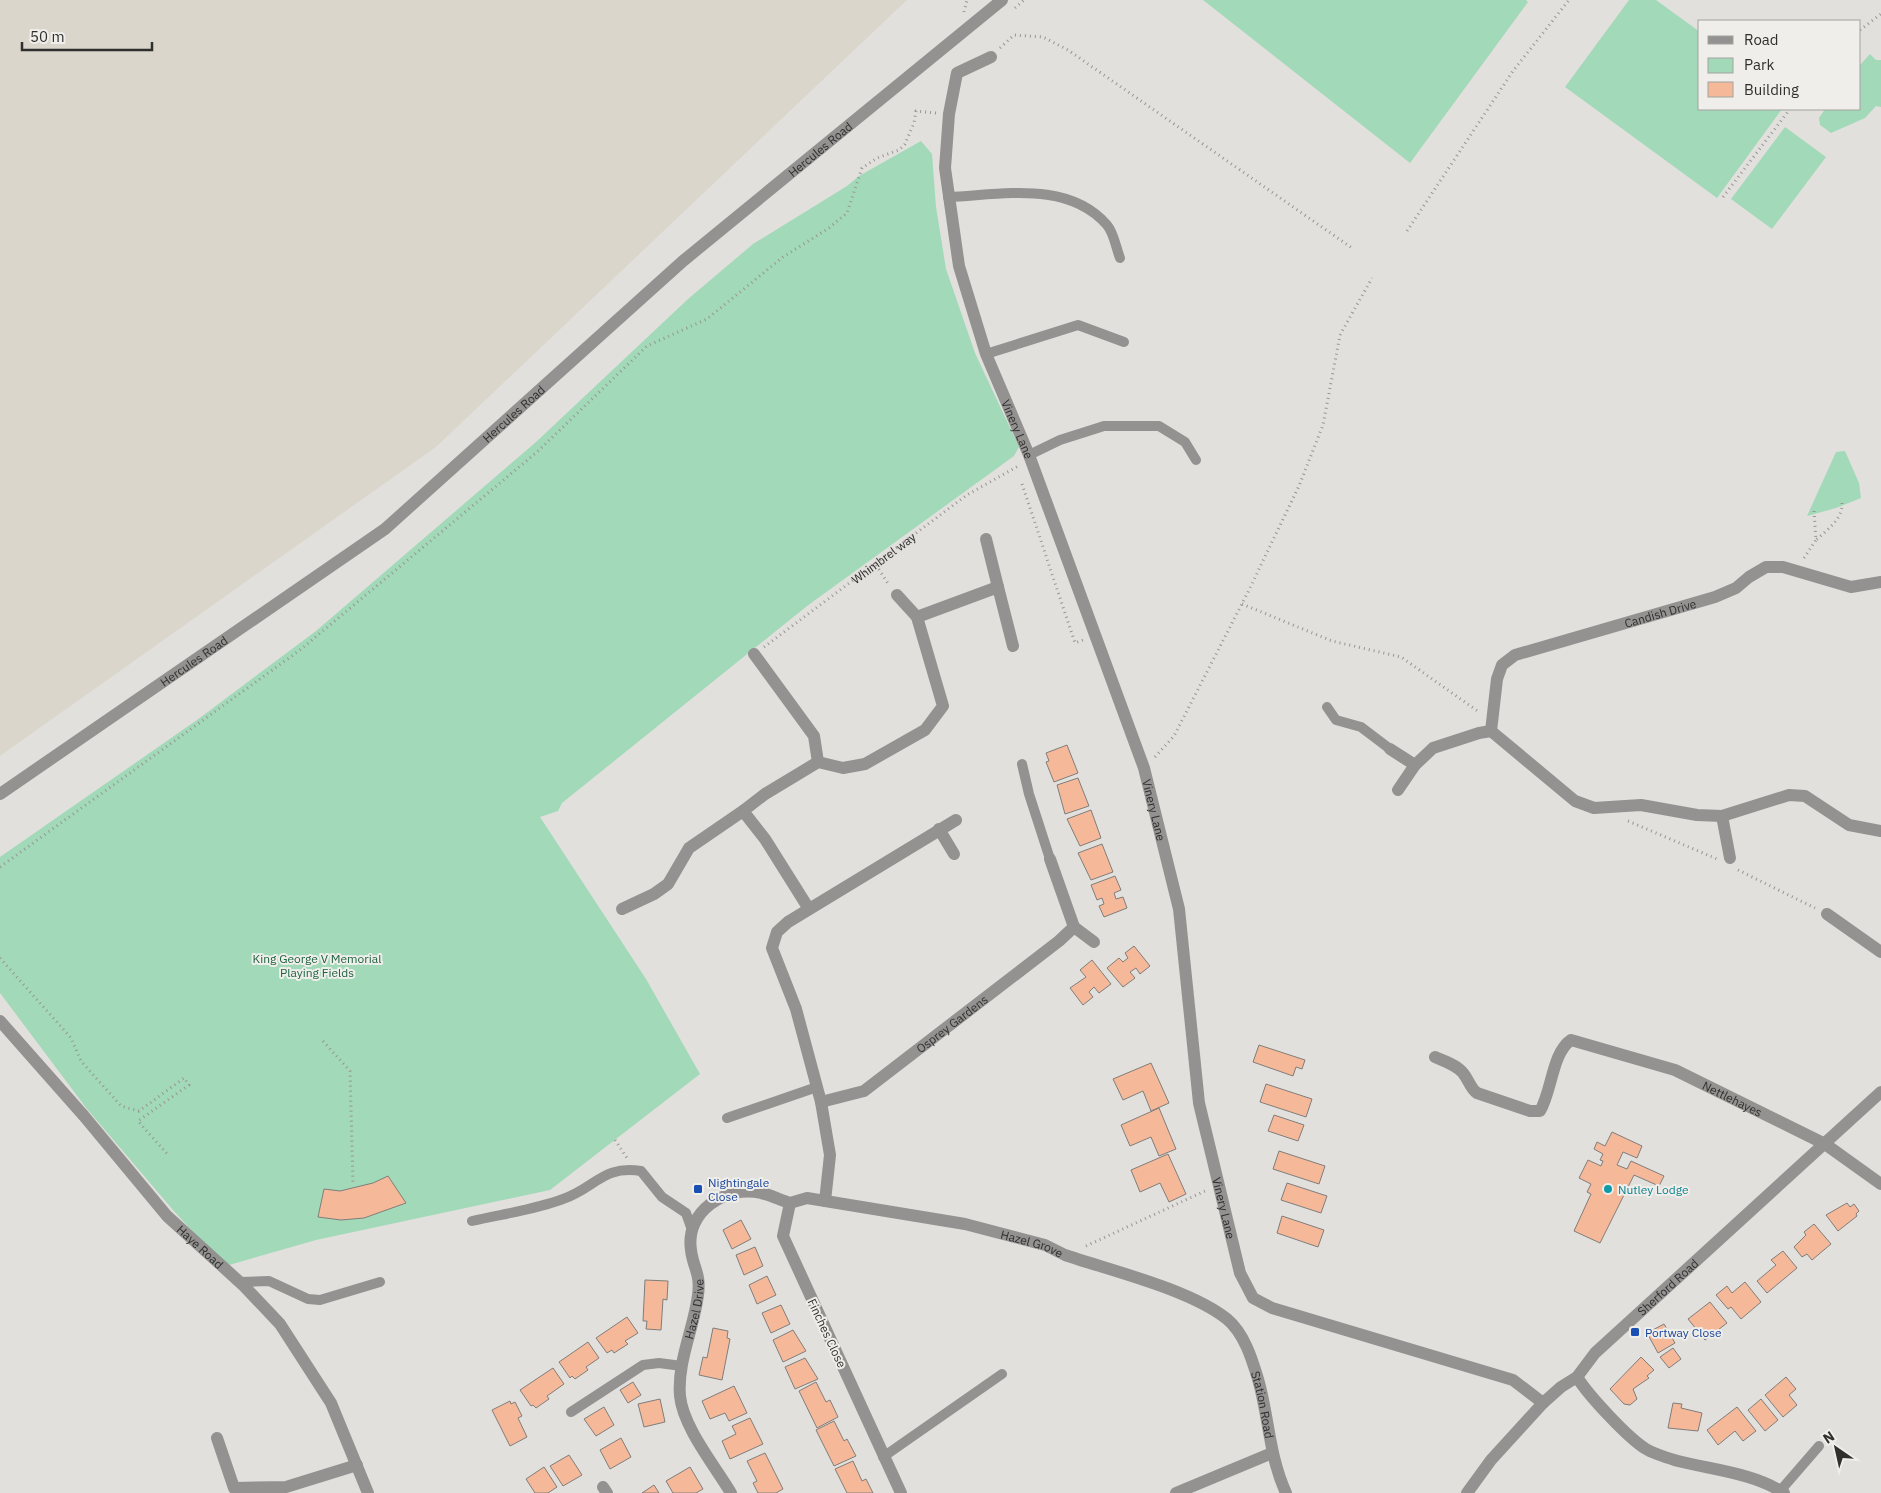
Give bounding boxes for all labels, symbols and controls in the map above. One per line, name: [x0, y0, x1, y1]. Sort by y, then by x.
scale bar: [22, 20, 152, 52]
legend: [1698, 20, 1861, 110]
text: 50 m: [30, 27, 65, 46]
text: Road: [1744, 30, 1779, 49]
text: Park: [1744, 55, 1774, 74]
text: Building: [1744, 80, 1799, 99]
street label: Hercules Road: [785, 118, 855, 180]
street label: Hercules Road: [479, 382, 548, 445]
street label: Vinery Lane: [999, 397, 1037, 461]
street label: Whimbrel way: [848, 529, 918, 587]
street label: Candish Drive: [1622, 595, 1698, 630]
street label: Hercules Road: [157, 632, 230, 689]
street label: Vinery Lane: [1140, 778, 1169, 843]
park label: King George V Memorial Playing Fields: [253, 951, 381, 980]
street label: Osprey Gardens: [913, 991, 991, 1056]
street label: Nettlehayes: [1700, 1077, 1765, 1119]
place label: Nightingale Close: [708, 1175, 770, 1204]
street label: Vinery Lane: [1210, 1176, 1239, 1241]
place label: Nutley Lodge: [1618, 1182, 1689, 1197]
marker: Nightingale Close: [692, 1183, 704, 1195]
marker: Nutley Lodge: [1602, 1183, 1614, 1195]
street label: Haye Road: [174, 1221, 227, 1271]
street label: Hazel Grove: [999, 1226, 1066, 1261]
street label: Sherford Road: [1634, 1255, 1701, 1318]
street label: Hazel Drive: [681, 1278, 706, 1341]
street label: Finches Close: [804, 1296, 850, 1370]
place label: Portway Close: [1645, 1325, 1722, 1340]
marker: Portway Close: [1629, 1326, 1641, 1338]
street label: Station Road: [1248, 1369, 1277, 1440]
north arrow: [1811, 1423, 1861, 1473]
text: N: [1819, 1427, 1838, 1448]

